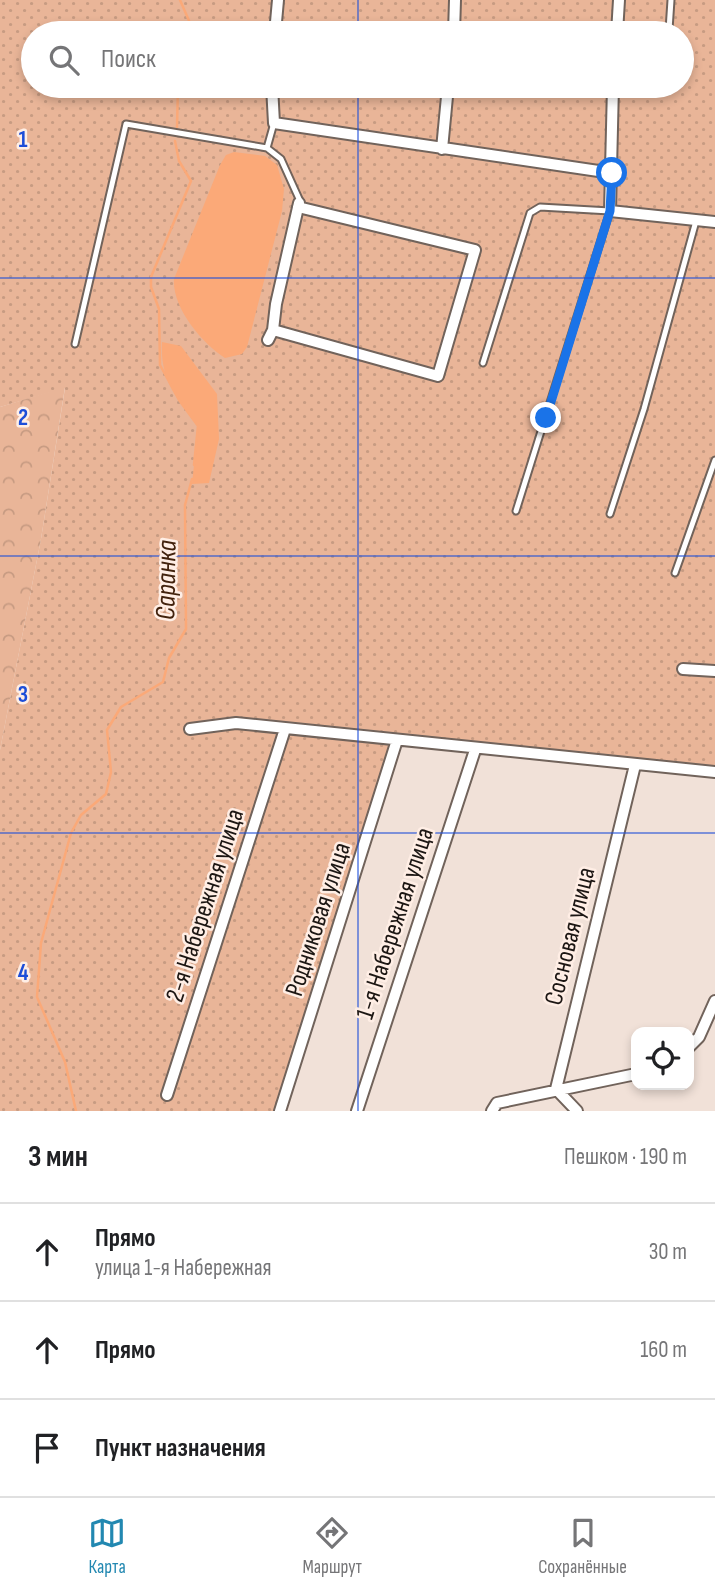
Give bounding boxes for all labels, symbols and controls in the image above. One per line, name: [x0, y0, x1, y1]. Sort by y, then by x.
search box: [21, 21, 694, 98]
icon: search: [45, 41, 83, 79]
text: Поиск: [101, 44, 156, 75]
text: 1: [18, 126, 28, 154]
route start: [596, 157, 627, 188]
route end: [530, 402, 561, 433]
text: 2: [18, 404, 28, 432]
water label: Саранка: [149, 539, 184, 620]
text: 3: [18, 681, 28, 709]
street label: 2-я Набережная улица: [160, 805, 251, 1006]
street label: 1-я Набережная улица: [350, 824, 441, 1023]
street label: Родниковая улица: [279, 839, 358, 1000]
street label: Сосновая улица: [538, 864, 603, 1008]
text: 4: [18, 959, 29, 987]
map controls: [631, 1027, 694, 1090]
button: locate: [631, 1027, 694, 1090]
text: 3 мин: [28, 1139, 88, 1175]
text: Пешком · 190 m: [564, 1143, 687, 1171]
text: Прямо: [95, 1223, 156, 1254]
icon: ahead: [28, 1233, 66, 1271]
text: 30 m: [649, 1238, 687, 1266]
text: улица 1-я Набережная: [95, 1254, 272, 1282]
icon: ahead: [28, 1331, 66, 1369]
text: Прямо: [95, 1335, 156, 1366]
text: 160 m: [640, 1336, 687, 1364]
icon: arrive: [28, 1429, 66, 1467]
text: Пункт назначения: [95, 1433, 266, 1464]
tab: Карта: [88, 1514, 126, 1579]
tab: Маршрут: [302, 1514, 362, 1579]
tab: Сохранённые: [538, 1514, 627, 1579]

